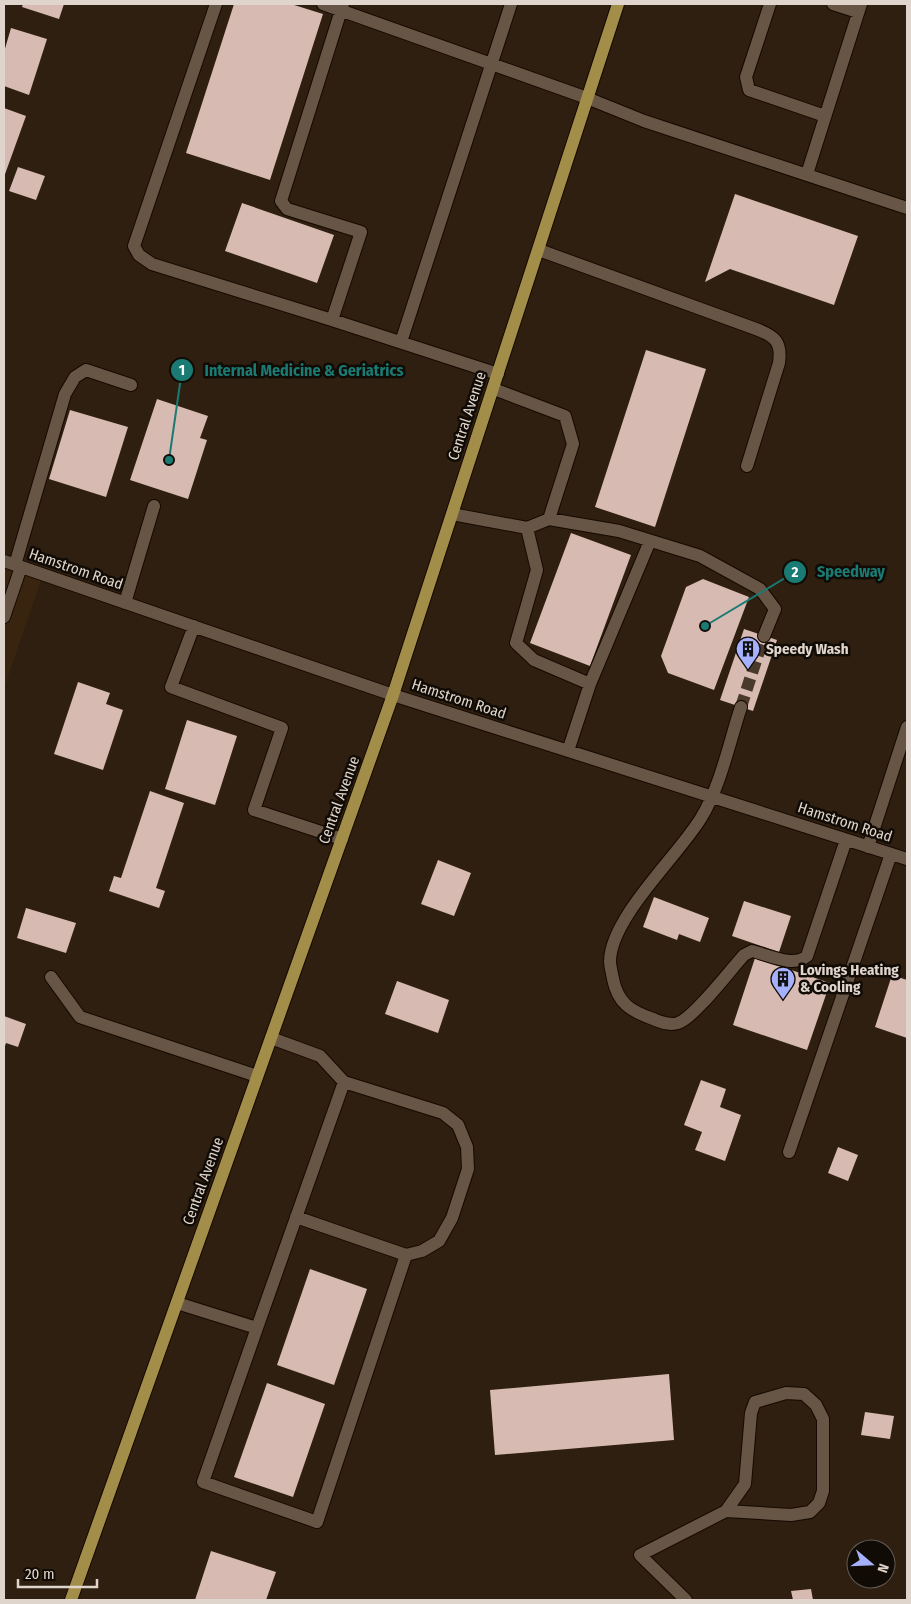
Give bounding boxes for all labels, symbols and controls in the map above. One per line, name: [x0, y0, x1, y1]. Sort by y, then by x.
callout: Internal Medicine & Geriatrics: [169, 355, 413, 386]
text: 1: [179, 361, 185, 379]
text: Internal Medicine & Geriatrics: [205, 361, 403, 380]
street label: Central Avenue: [444, 369, 490, 463]
street label: Hamstrom Road: [27, 545, 125, 593]
callout: Speedway: [782, 556, 895, 587]
text: Speedway: [817, 562, 885, 581]
text: 2: [791, 563, 799, 581]
building icon: Speedy Wash: [735, 636, 761, 670]
place label: Speedy Wash: [766, 640, 849, 658]
street label: Hamstrom Road: [410, 675, 508, 723]
street label: Central Avenue: [315, 754, 363, 846]
street label: Hamstrom Road: [796, 798, 894, 846]
place label: Lovings Heating & Cooling: [800, 961, 899, 996]
building icon: Lovings Heating & Cooling: [770, 966, 796, 1000]
street label: Central Avenue: [179, 1135, 227, 1227]
north arrow: [846, 1539, 896, 1589]
scale bar: [18, 1556, 96, 1588]
text: N: [873, 1561, 892, 1575]
text: 20 m: [25, 1565, 55, 1583]

